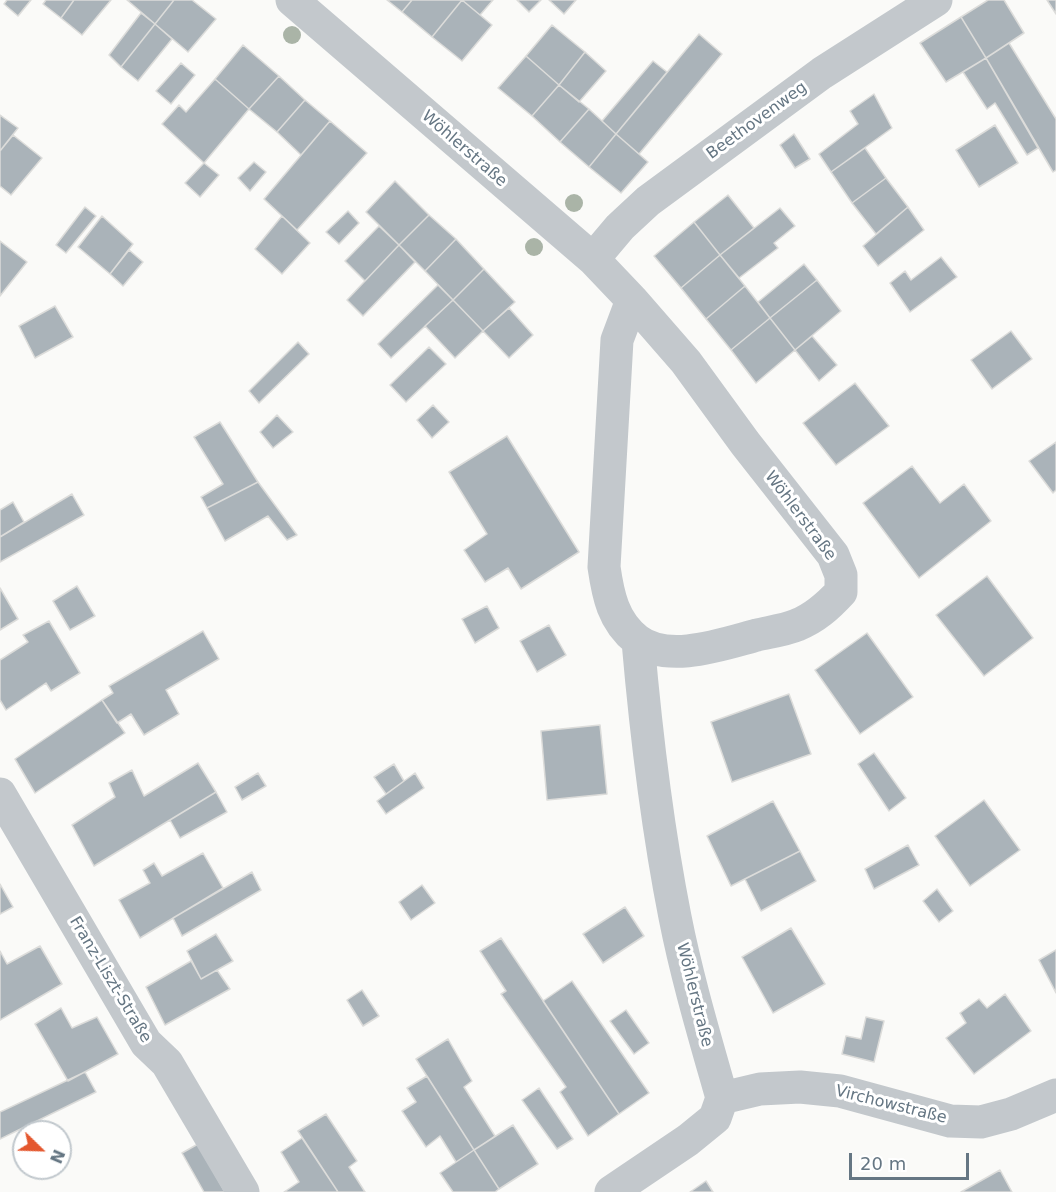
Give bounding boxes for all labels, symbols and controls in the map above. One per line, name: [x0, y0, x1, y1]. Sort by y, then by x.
street label: Beethovenweg: [703, 78, 811, 164]
street label: Wöhlerstraße: [417, 107, 511, 191]
street label: Wöhlerstraße: [760, 468, 840, 564]
street label: Franz-Liszt-Straße: [65, 914, 155, 1046]
street label: Wöhlerstraße: [672, 941, 716, 1049]
street label: Virchowstraße: [833, 1082, 949, 1128]
north arrow: [12, 1120, 72, 1180]
scale bar: [852, 1141, 972, 1179]
text: N: [46, 1147, 69, 1166]
text: 20 m: [860, 1153, 906, 1174]

